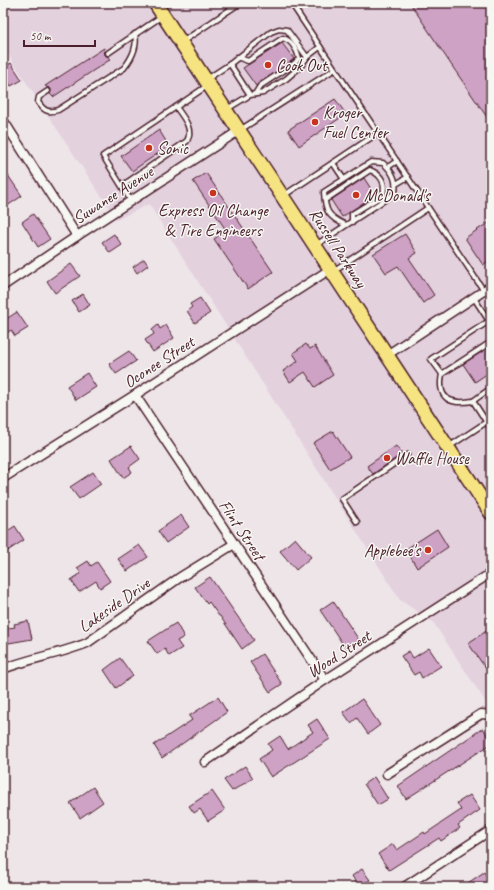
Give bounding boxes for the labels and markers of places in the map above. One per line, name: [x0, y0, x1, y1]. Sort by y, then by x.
place label: Cook Out: [276, 55, 329, 76]
marker: Cook Out: [263, 60, 273, 70]
place label: Kroger Fuel Center: [323, 102, 390, 143]
marker: Kroger Fuel Center: [310, 117, 320, 127]
place label: Sonic: [157, 138, 189, 159]
marker: Sonic: [144, 143, 154, 153]
place label: McDonald's: [364, 185, 432, 206]
marker: Express Oil Change & Tire Engineers: [208, 188, 218, 198]
marker: McDonald's: [351, 190, 361, 200]
place label: Express Oil Change & Tire Engineers: [158, 200, 269, 241]
place label: Waffle House: [395, 448, 470, 469]
marker: Waffle House: [382, 453, 392, 463]
place label: Applebee's: [364, 540, 422, 561]
marker: Applebee's: [423, 545, 433, 555]

